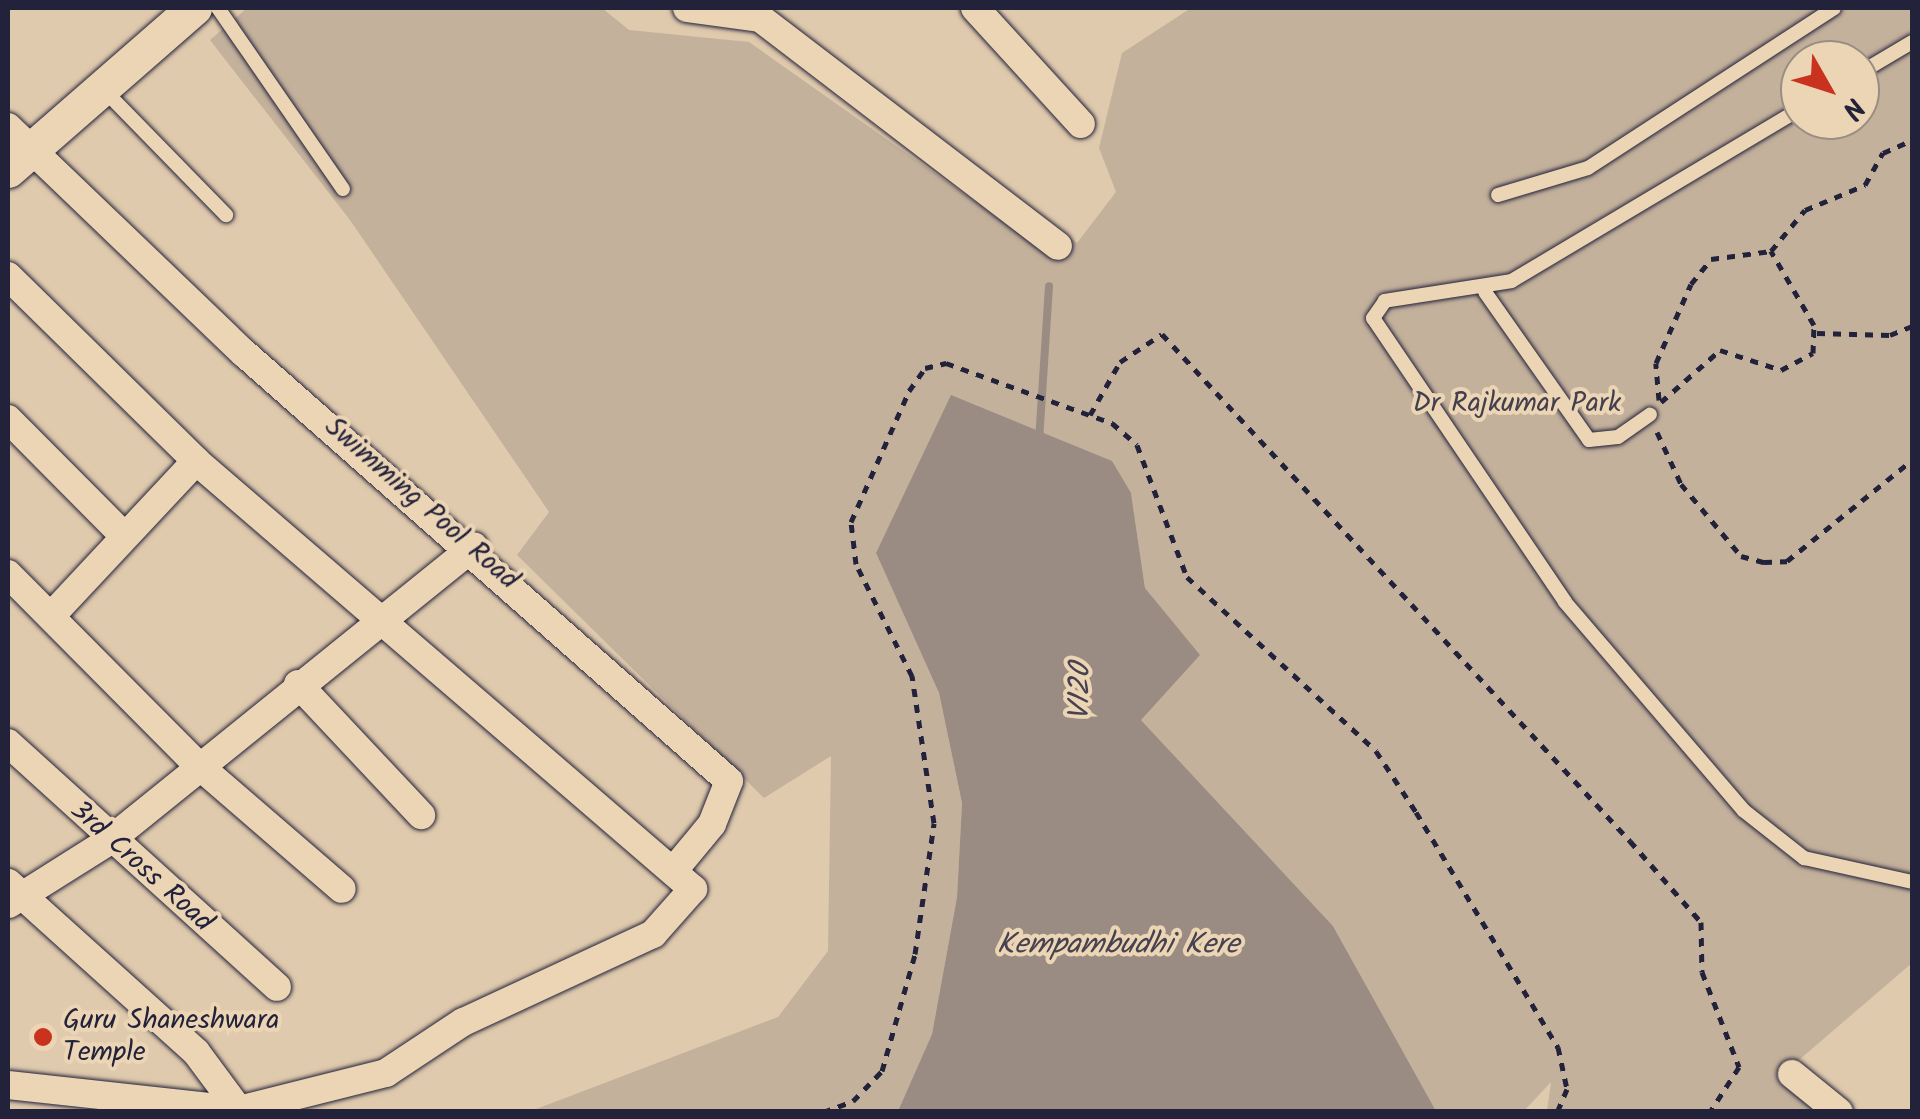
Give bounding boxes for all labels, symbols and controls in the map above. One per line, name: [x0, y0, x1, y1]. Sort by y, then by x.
north arrow: [1780, 40, 1880, 140]
text: N: [1829, 87, 1875, 129]
park label: Dr Rajkumar Park: [1413, 387, 1621, 421]
street label: Swimming Pool Road: [317, 411, 525, 597]
water label: V120: [1062, 663, 1100, 721]
street label: 3rd Cross Road: [63, 794, 219, 940]
water label: Kempambudhi Kere: [997, 927, 1239, 963]
place label: Guru Shaneshwara Temple: [63, 1004, 279, 1070]
marker: Guru Shaneshwara Temple: [32, 1026, 54, 1048]

